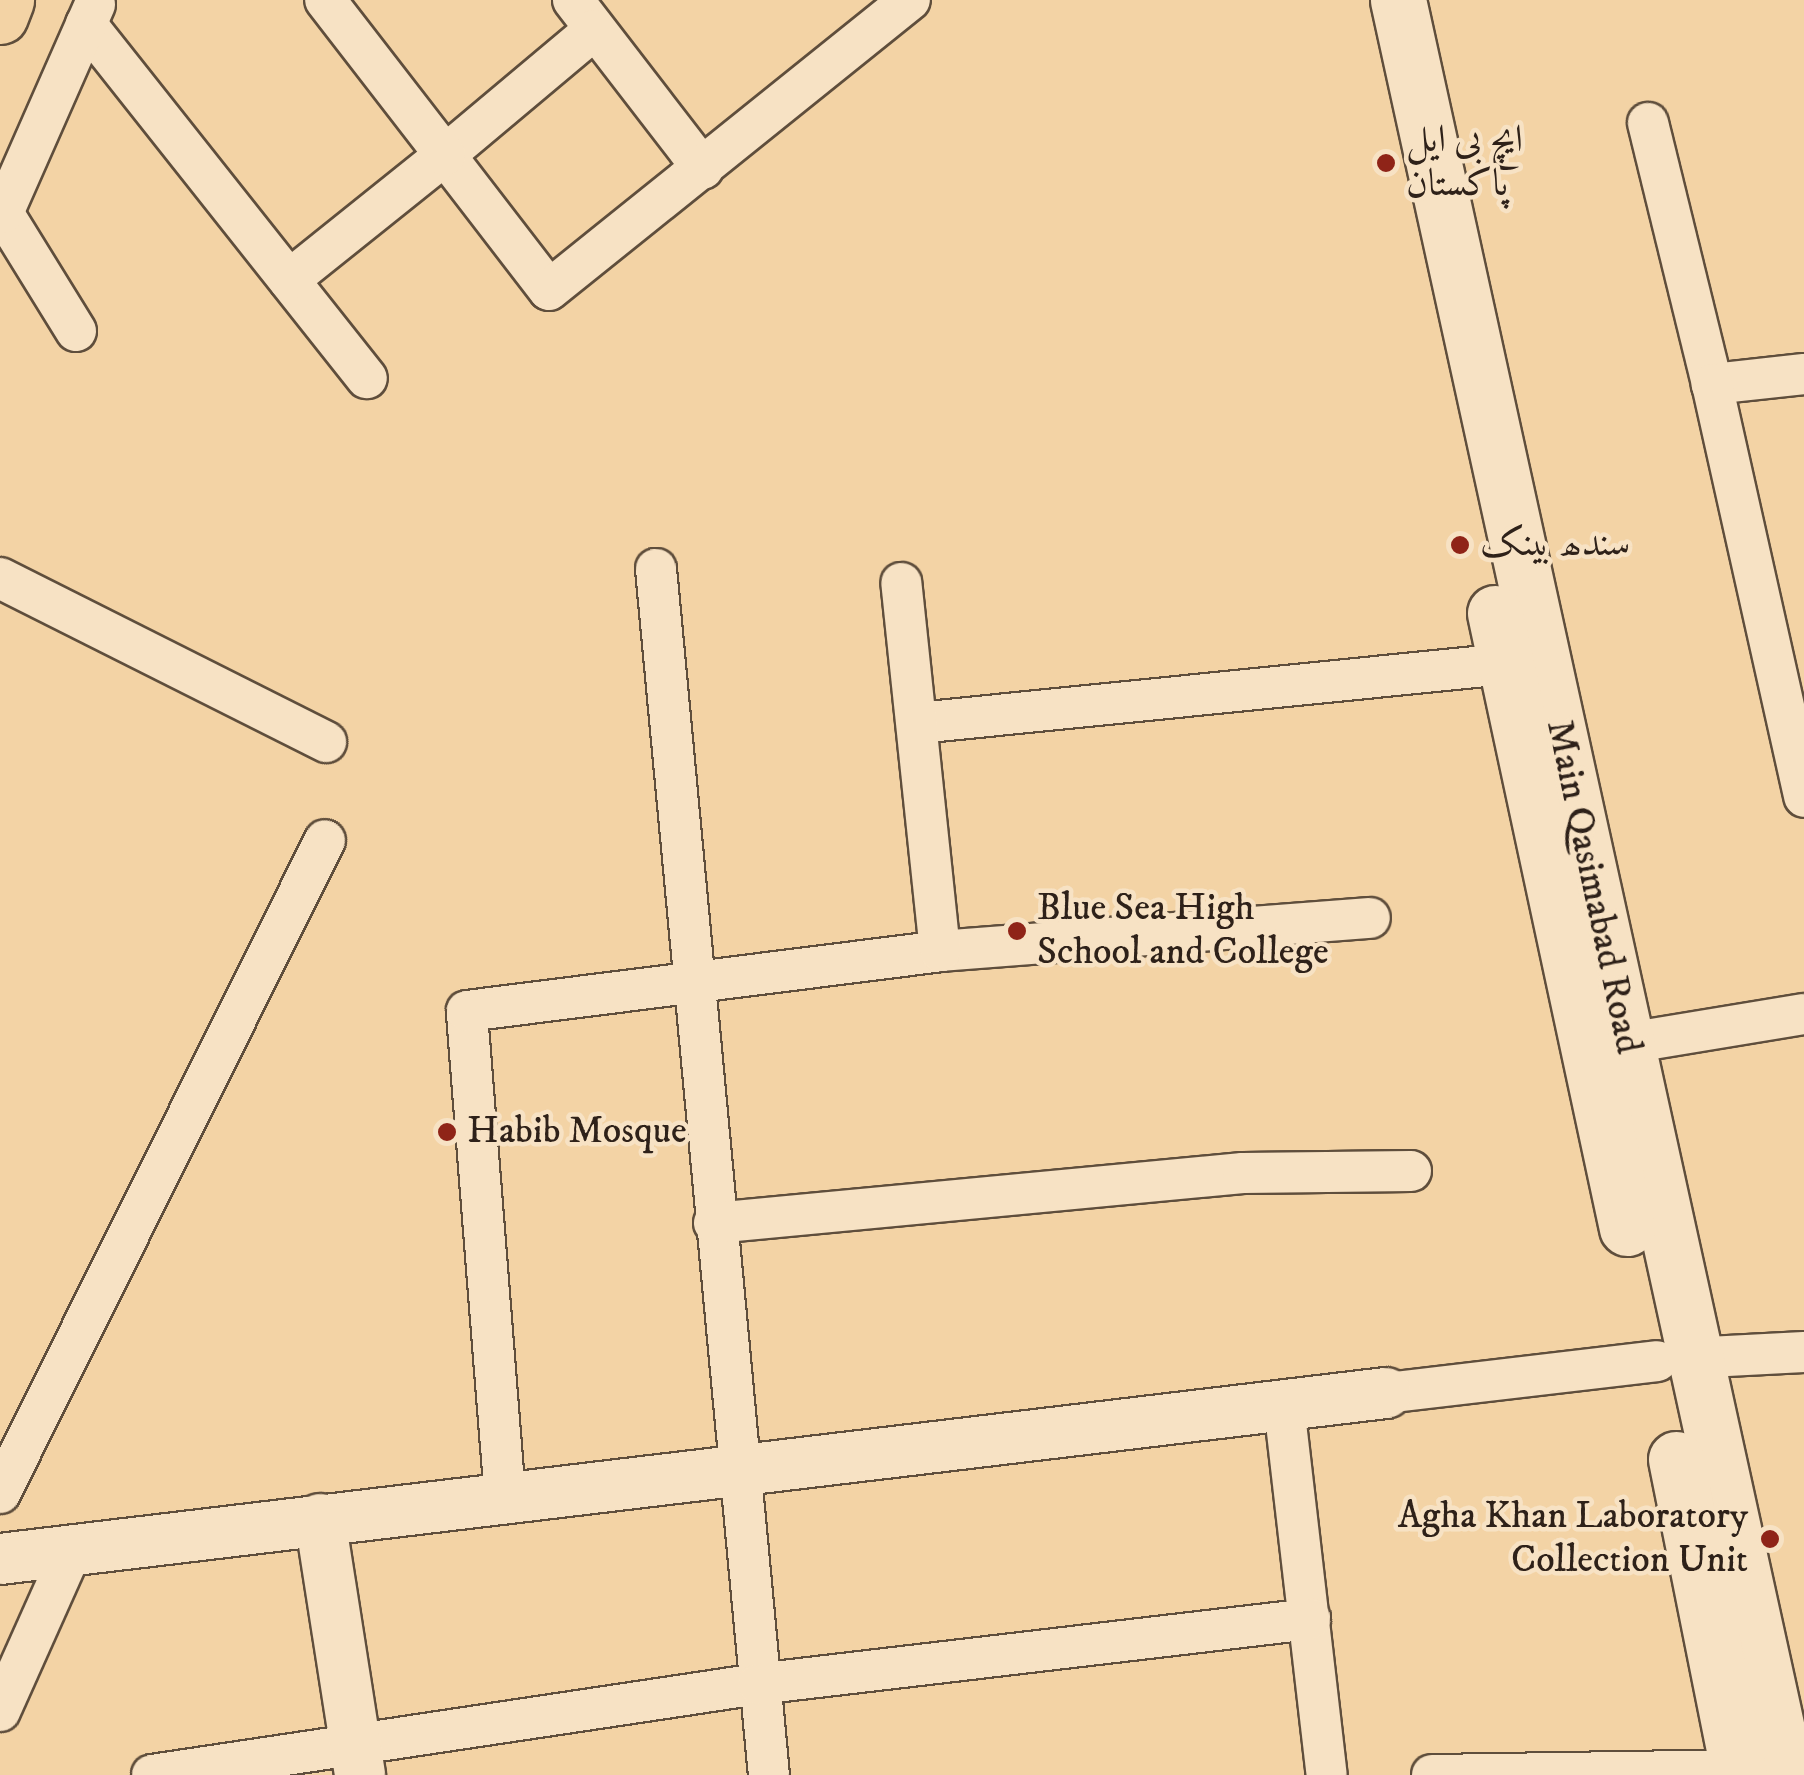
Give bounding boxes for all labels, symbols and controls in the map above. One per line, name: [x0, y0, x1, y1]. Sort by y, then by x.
place label: ایچ بی ایل پاکستان: [1406, 118, 1523, 208]
marker: ایچ بی ایل پاکستان: [1375, 152, 1397, 174]
place label: سندھ بینک: [1480, 522, 1630, 568]
marker: سندھ بینک: [1449, 534, 1471, 556]
street label: Main Qasimabad Road: [1535, 716, 1651, 1058]
place label: Blue Sea High School and College: [1037, 886, 1329, 976]
marker: Blue Sea High School and College: [1006, 920, 1028, 942]
place label: Habib Mosque: [467, 1109, 687, 1155]
marker: Habib Mosque: [436, 1121, 458, 1143]
place label: Agha Khan Laboratory Collection Unit: [1398, 1494, 1748, 1584]
marker: Agha Khan Laboratory Collection Unit: [1757, 1526, 1783, 1552]

